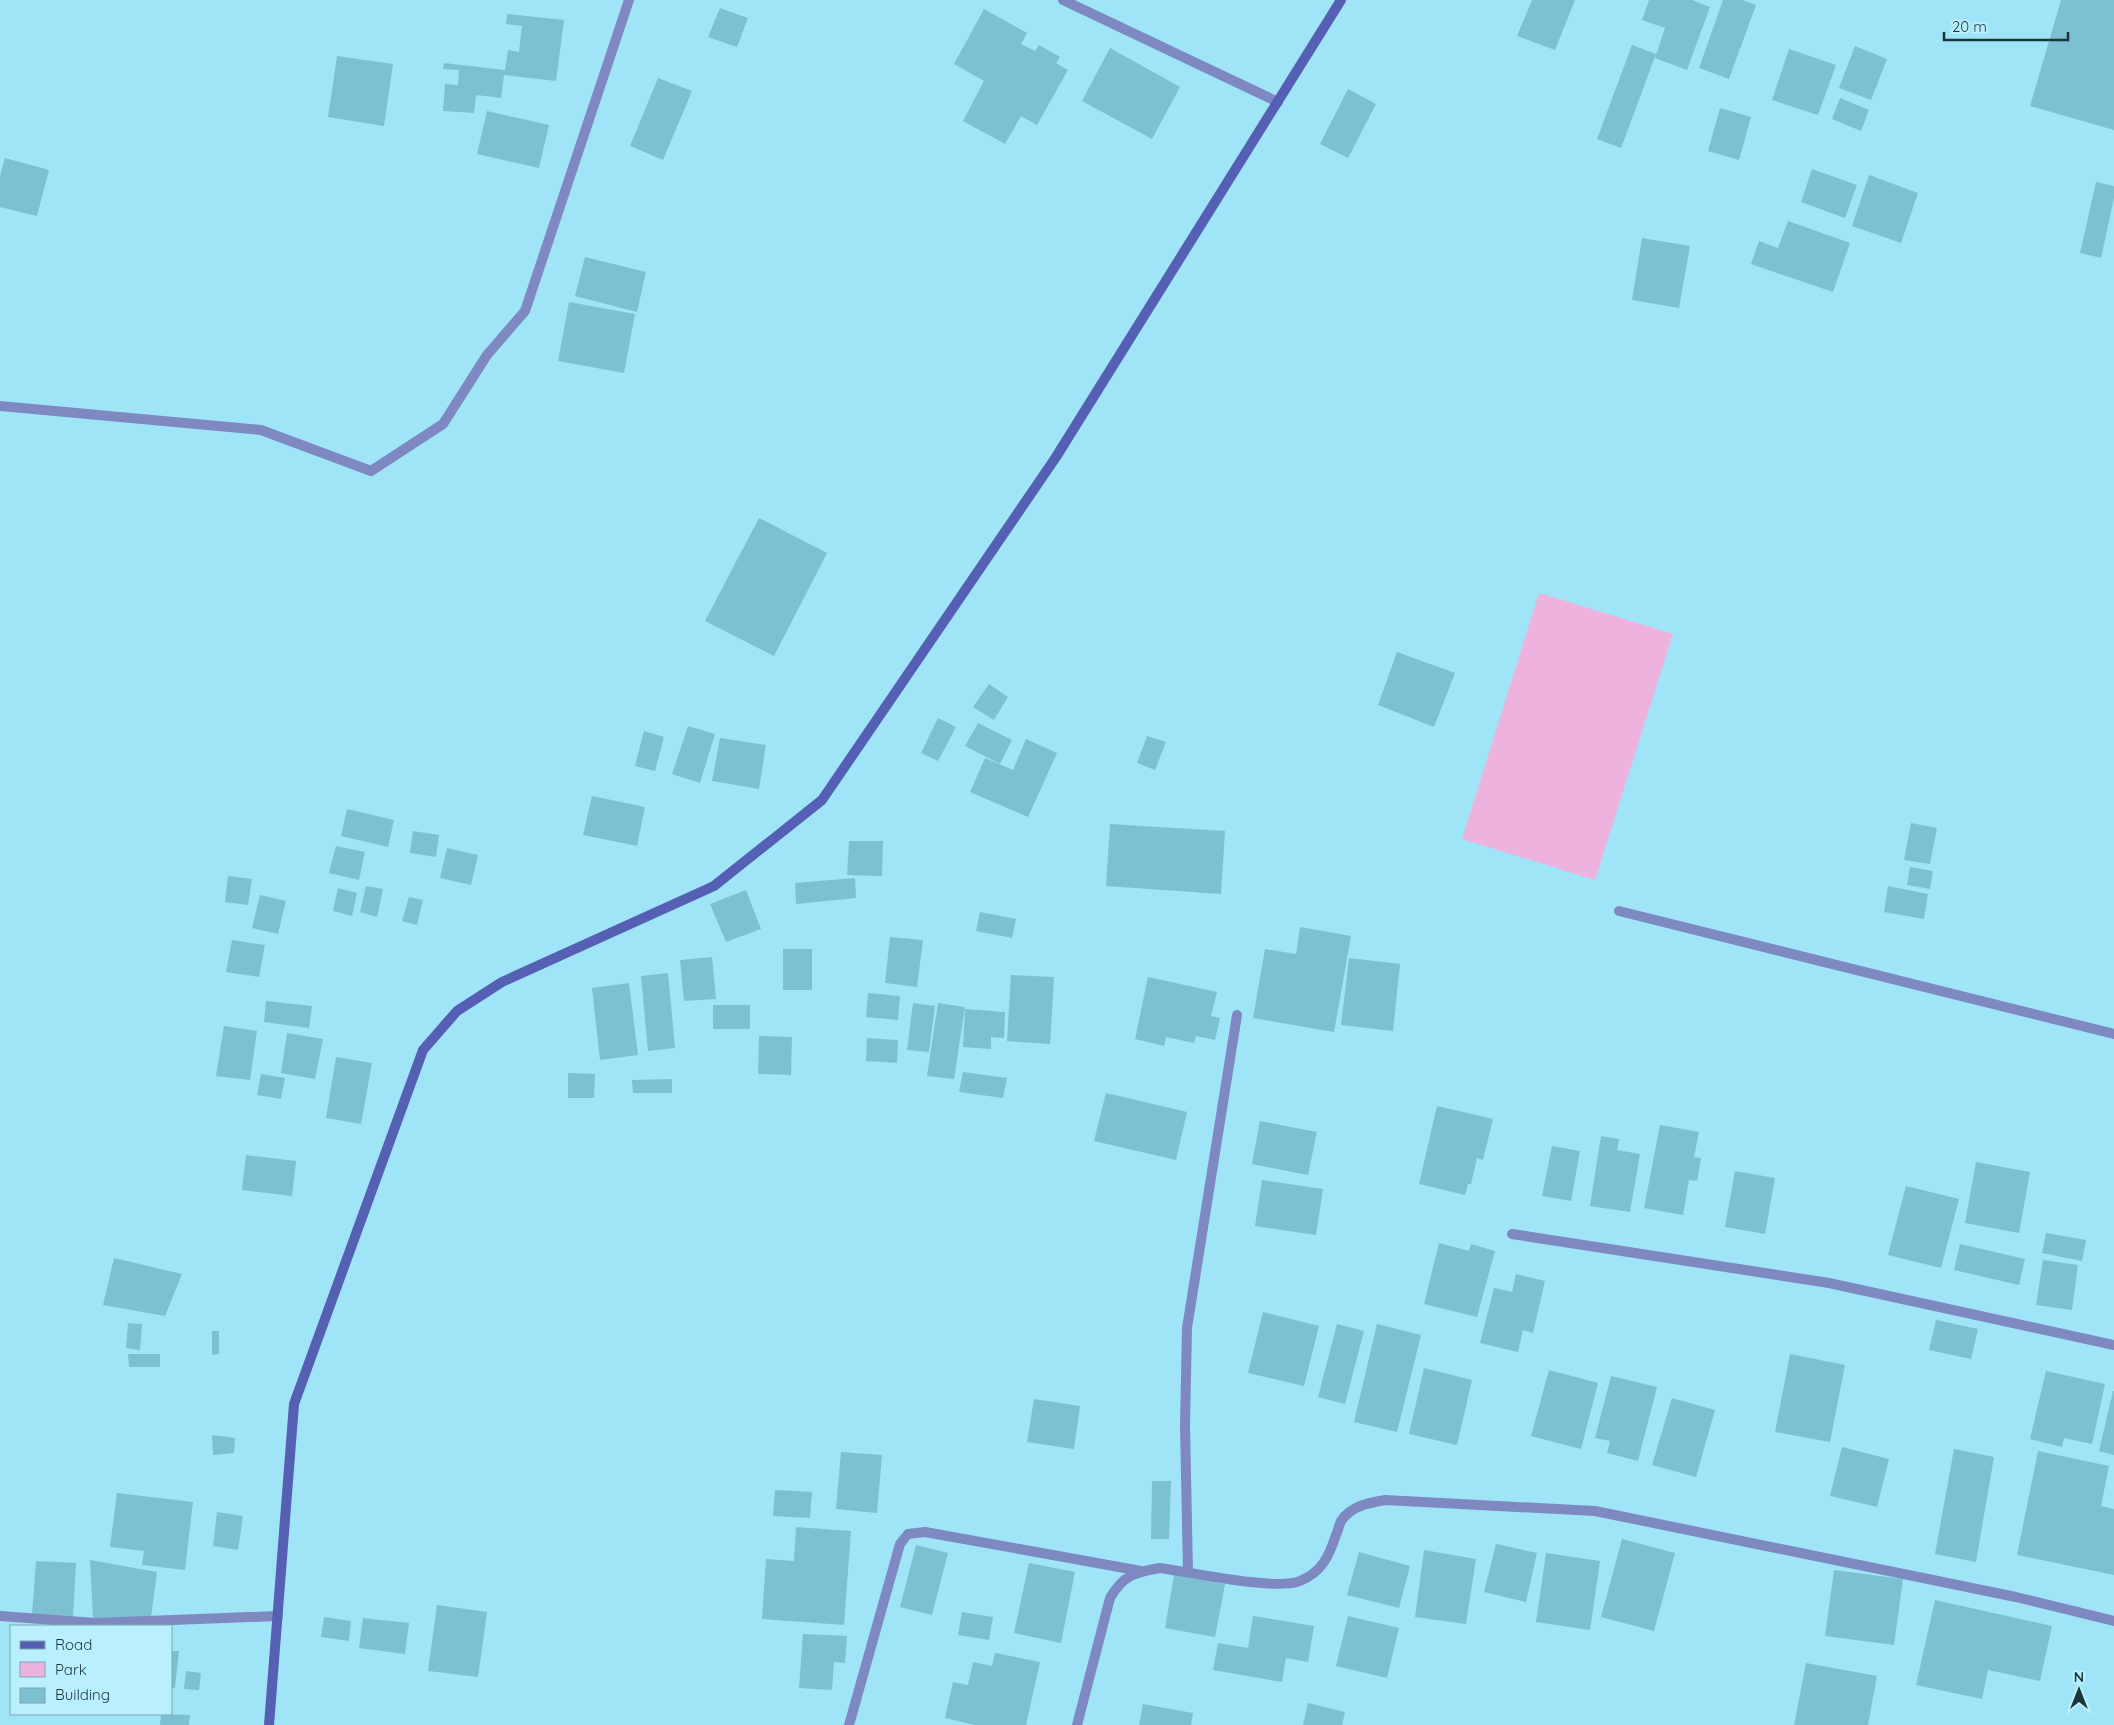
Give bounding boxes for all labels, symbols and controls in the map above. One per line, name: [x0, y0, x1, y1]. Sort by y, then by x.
scale bar: [1944, 10, 2068, 42]
text: 20 m: [1952, 17, 1987, 36]
legend: [10, 1625, 172, 1715]
text: Road: [55, 1635, 92, 1654]
text: Park: [55, 1660, 87, 1679]
north arrow: [2054, 1665, 2104, 1715]
text: N: [2074, 1668, 2084, 1686]
text: Building: [55, 1685, 110, 1704]

